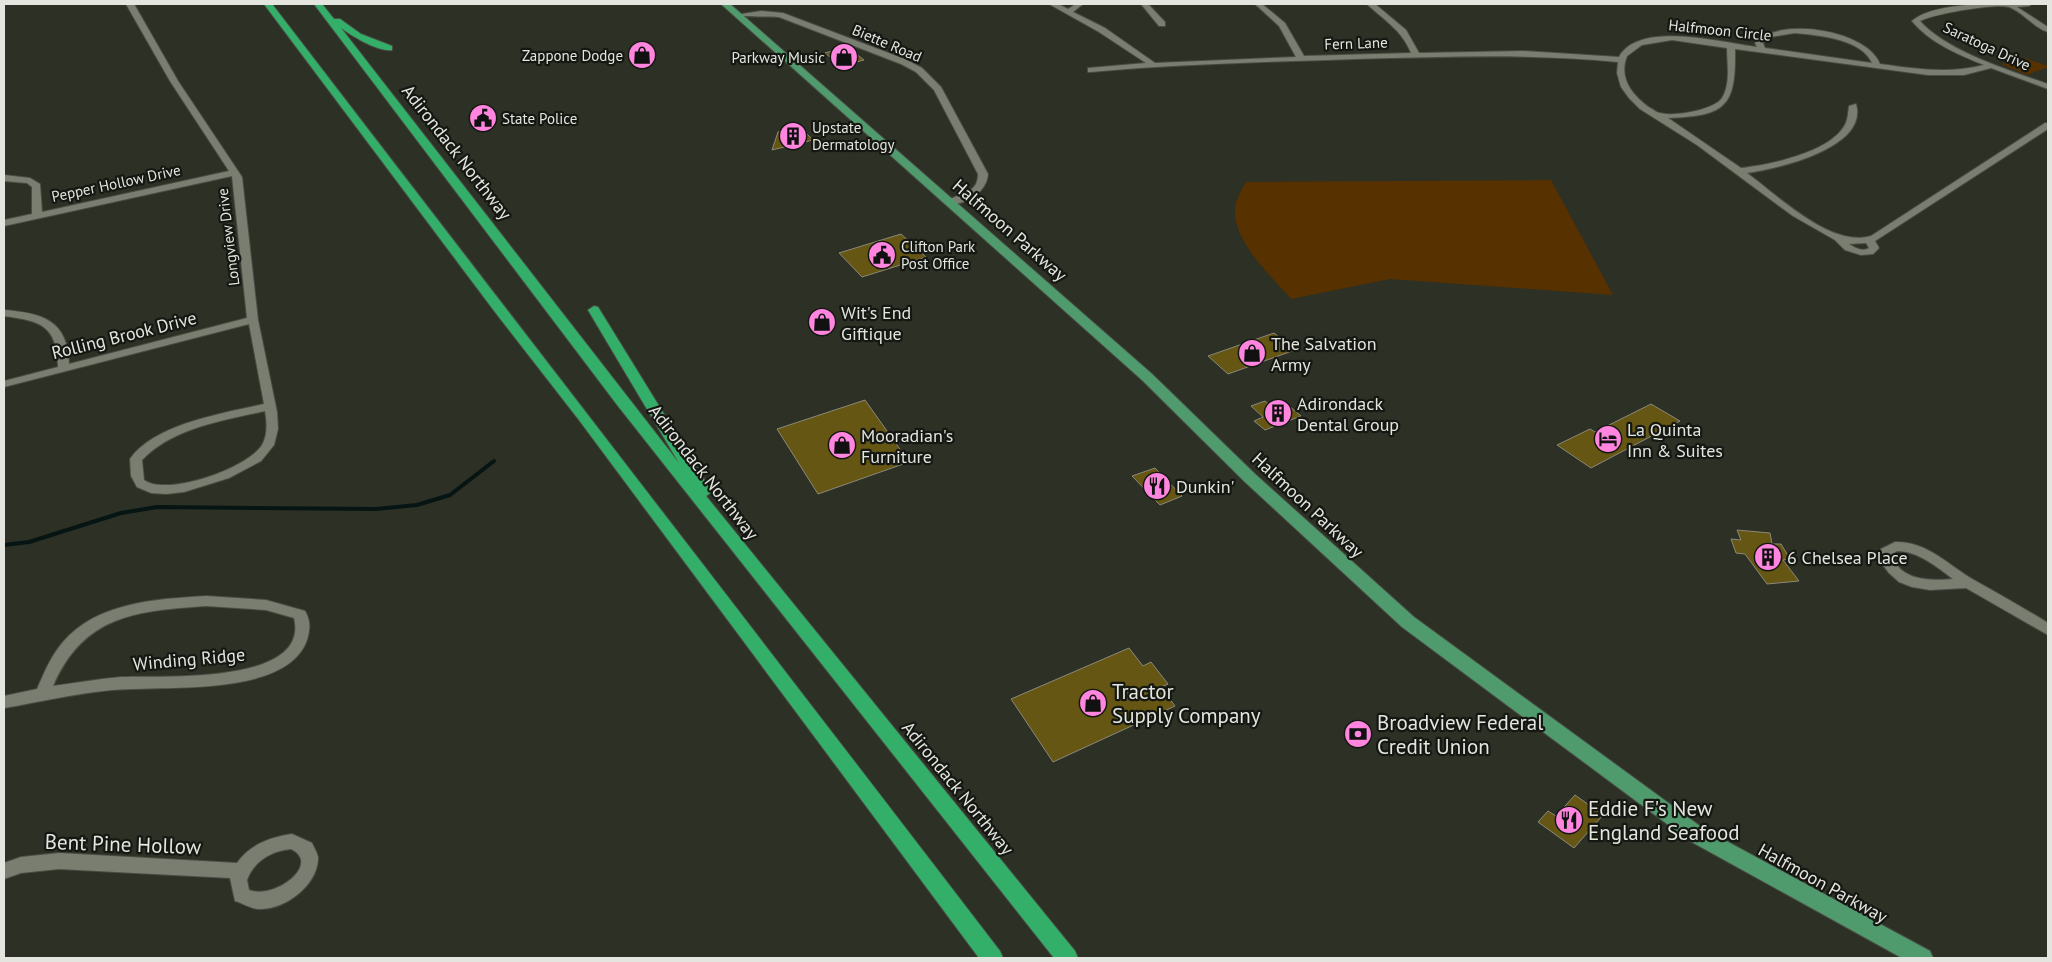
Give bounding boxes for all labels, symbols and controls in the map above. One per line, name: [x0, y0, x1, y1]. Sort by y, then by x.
street label: Halfmoon Circle: [1667, 15, 1773, 45]
street label: Saratoga Drive: [1940, 18, 2034, 74]
street label: Biette Road: [849, 20, 925, 66]
street label: Fern Lane: [1324, 32, 1388, 54]
shop icon: Zappone Dodge: [627, 40, 657, 70]
shop icon: Parkway Music: [829, 42, 859, 72]
place label: Zappone Dodge: [522, 46, 623, 65]
place label: Parkway Music: [731, 48, 825, 67]
street label: Adirondack Northway: [397, 80, 517, 225]
public building icon: State Police: [468, 103, 498, 133]
place label: State Police: [502, 109, 577, 128]
place label: Upstate Dermatology: [812, 118, 895, 154]
building icon: Upstate Dermatology: [778, 121, 808, 151]
street label: Pepper Hollow Drive: [50, 160, 182, 206]
street label: Halfmoon Parkway: [948, 174, 1072, 286]
street label: Longview Drive: [213, 187, 243, 287]
place label: Clifton Park Post Office: [901, 237, 976, 273]
public building icon: Clifton Park Post Office: [867, 240, 897, 270]
place label: Wit's End Giftique: [841, 301, 911, 345]
street label: Rolling Brook Drive: [49, 306, 199, 364]
shop icon: Wit's End Giftique: [807, 307, 837, 337]
place label: The Salvation Army: [1271, 332, 1377, 376]
shop icon: The Salvation Army: [1237, 338, 1267, 368]
place label: Adirondack Dental Group: [1297, 392, 1399, 436]
building icon: Adirondack Dental Group: [1263, 398, 1293, 428]
street label: Adirondack Northway: [644, 400, 764, 545]
place label: La Quinta Inn & Suites: [1627, 418, 1723, 462]
place label: Mooradian's Furniture: [861, 424, 953, 468]
hotel icon: La Quinta Inn & Suites: [1593, 424, 1623, 454]
shop icon: Mooradian's Furniture: [827, 430, 857, 460]
street label: Halfmoon Parkway: [1247, 447, 1369, 563]
restaurant icon: Dunkin': [1142, 471, 1172, 501]
place label: Dunkin': [1176, 475, 1235, 498]
building icon: 6 Chelsea Place: [1753, 542, 1783, 572]
place label: 6 Chelsea Place: [1787, 546, 1908, 569]
street label: Winding Ridge: [132, 643, 246, 675]
place label: Tractor Supply Company: [1112, 678, 1261, 729]
shop icon: Tractor Supply Company: [1078, 688, 1108, 718]
place label: Broadview Federal Credit Union: [1377, 709, 1543, 760]
street label: Adirondack Northway: [897, 717, 1019, 860]
bank icon: Broadview Federal Credit Union: [1343, 719, 1373, 749]
place label: Eddie F's New England Seafood: [1588, 795, 1739, 846]
restaurant icon: Eddie F's New England Seafood: [1554, 805, 1584, 835]
street label: Bent Pine Hollow: [44, 828, 202, 860]
street label: Halfmoon Parkway: [1754, 838, 1892, 928]

